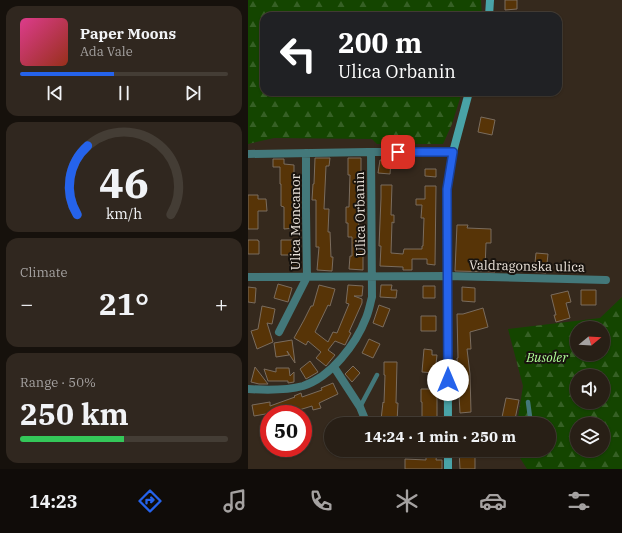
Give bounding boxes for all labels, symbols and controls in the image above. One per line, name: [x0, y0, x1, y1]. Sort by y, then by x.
text: Paper Moons: [80, 24, 176, 43]
text: 200 m: [338, 24, 422, 61]
icon: left: [272, 28, 324, 80]
text: Ada Vale: [80, 43, 133, 60]
text: Ulica Orbanin: [338, 60, 456, 83]
icon: previous: [44, 82, 66, 104]
icon: pause: [113, 82, 135, 104]
icon: next: [182, 82, 204, 104]
pin: [381, 135, 415, 169]
icon: arrive: [387, 141, 409, 163]
text: 46: [99, 154, 149, 208]
street label: Ulica Orbanin: [351, 171, 369, 257]
street label: Ulica Moncanor: [287, 174, 304, 270]
text: km/h: [106, 203, 142, 222]
street label: Valdragonska ulica: [469, 256, 585, 276]
text: Climate: [20, 264, 67, 281]
text: 21°: [99, 284, 149, 323]
text: −: [20, 289, 33, 318]
text: +: [215, 289, 228, 318]
north arrow: [570, 321, 610, 361]
map controls: [570, 321, 610, 457]
park label: Busoler: [525, 349, 568, 366]
position arrow: [427, 359, 469, 401]
button: sound: [570, 369, 610, 409]
text: Range · 50%: [20, 374, 96, 391]
text: 250 km: [20, 394, 129, 433]
speed limit sign: 50: [260, 405, 312, 457]
button: layers: [570, 417, 610, 457]
text: 14:24 · 1 min · 250 m: [364, 427, 516, 446]
icon: directions: [136, 487, 164, 515]
icon: music: [221, 487, 249, 515]
icon: phone: [307, 487, 335, 515]
icon: climate: [393, 487, 421, 515]
icon: car: [479, 487, 507, 515]
icon: filters: [565, 487, 593, 515]
text: 14:23: [29, 490, 78, 513]

